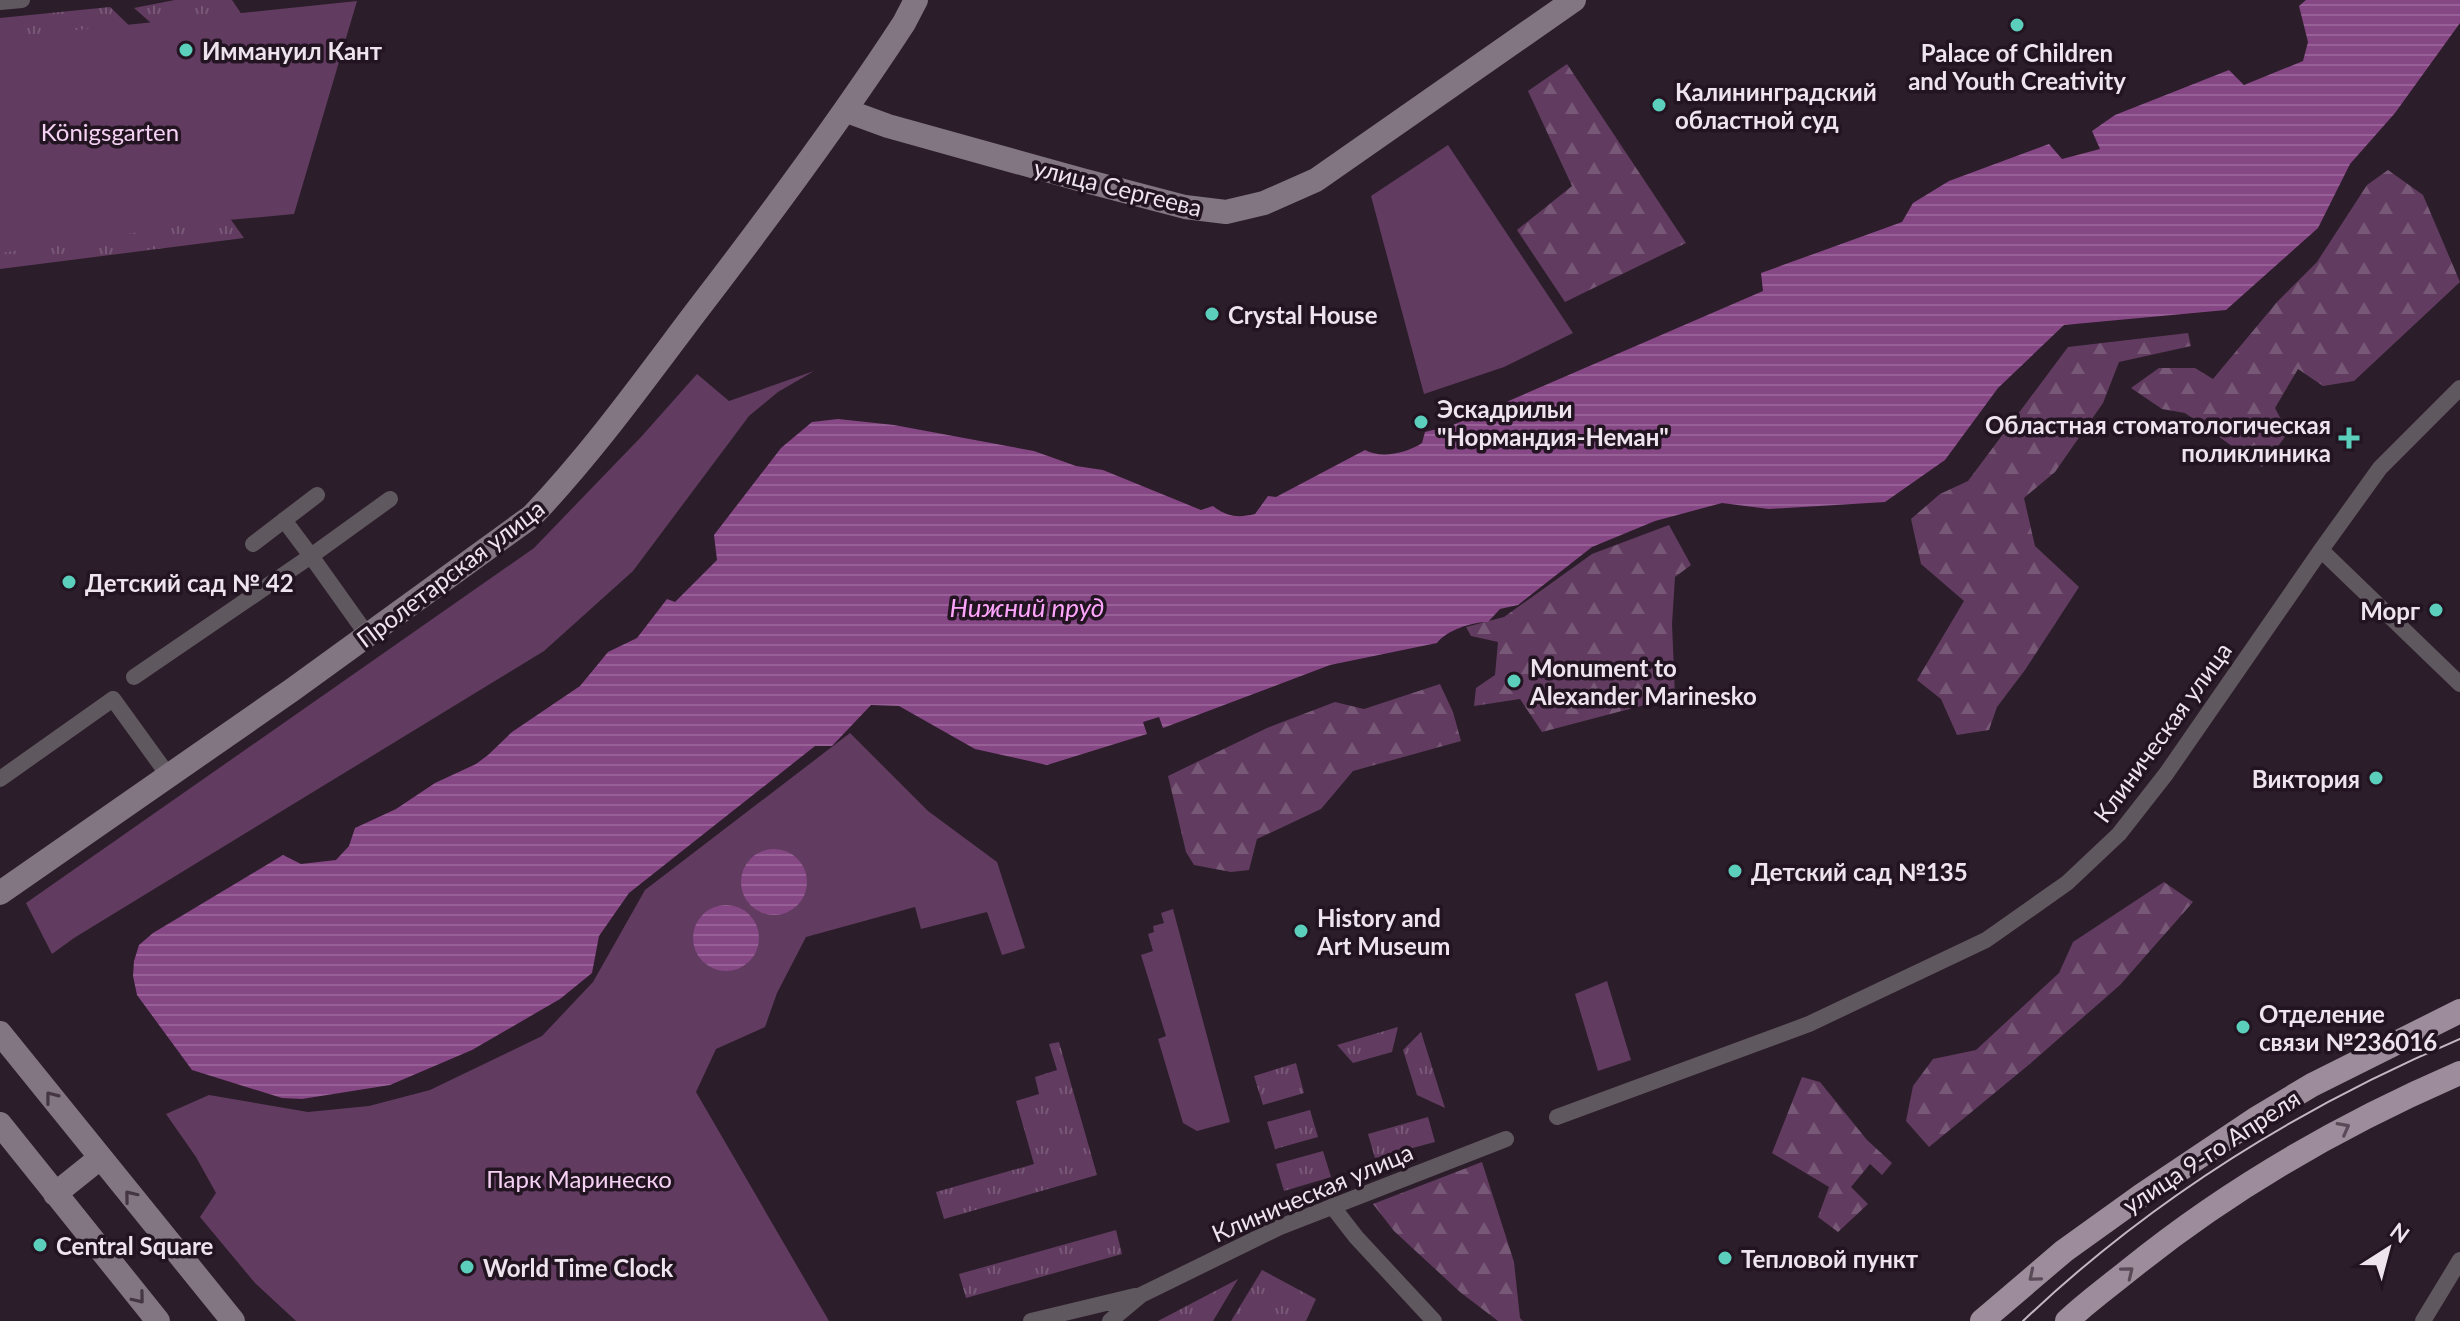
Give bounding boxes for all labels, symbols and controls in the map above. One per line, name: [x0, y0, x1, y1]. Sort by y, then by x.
marker: Palace of Children and Youth Creativity: [2008, 16, 2026, 34]
place label: Иммануил Кант: [202, 36, 383, 65]
place label: Palace of Children and Youth Creativity: [1908, 38, 2126, 95]
marker: Иммануил Кант: [177, 41, 195, 59]
place label: Калининградский областной суд: [1675, 77, 1877, 134]
marker: Калининградский областной суд: [1650, 96, 1668, 114]
park label: Königsgarten: [41, 117, 179, 146]
street label: улица Сергеева: [1031, 152, 1205, 222]
place label: Crystal House: [1228, 300, 1378, 329]
marker: Crystal House: [1203, 305, 1221, 323]
place label: Эскадрильи "Нормандия-Неман": [1437, 394, 1669, 451]
place label: Областная стоматологическая поликлиника: [1985, 410, 2331, 467]
marker: Эскадрильи "Нормандия-Неман": [1412, 413, 1430, 431]
marker: Областная стоматологическая поликлиника: [2338, 427, 2360, 449]
street label: Пролетарская улица: [350, 493, 550, 653]
place label: Детский сад № 42: [85, 568, 294, 597]
marker: Детский сад № 42: [60, 573, 78, 591]
water label: Нижний пруд: [949, 591, 1105, 623]
place label: Морг: [2360, 596, 2420, 625]
marker: Морг: [2427, 601, 2445, 619]
street label: Клиническая улица: [2087, 636, 2237, 828]
place label: Monument to Alexander Marinesko: [1529, 653, 1757, 710]
marker: Monument to Alexander Marinesko: [1505, 672, 1523, 690]
place label: Виктория: [2252, 764, 2360, 793]
marker: Виктория: [2367, 769, 2385, 787]
place label: Детский сад №135: [1751, 857, 1968, 886]
marker: Детский сад №135: [1726, 862, 1744, 880]
place label: History and Art Museum: [1316, 903, 1450, 960]
marker: History and Art Museum: [1292, 922, 1310, 940]
place label: Отделение связи №236016: [2259, 999, 2437, 1056]
marker: Отделение связи №236016: [2234, 1018, 2252, 1036]
street label: улица 9-го Апреля: [2117, 1083, 2305, 1219]
one-way arrow: [46, 1092, 61, 1106]
one-way arrow: [2336, 1123, 2350, 1138]
street label: Клиническая улица: [1207, 1137, 1417, 1247]
park label: Парк Маринеско: [486, 1164, 672, 1193]
one-way arrow: [125, 1190, 140, 1205]
north arrow: [2348, 1209, 2428, 1289]
text: N: [2385, 1217, 2415, 1248]
place label: Central Square: [56, 1231, 214, 1260]
marker: Central Square: [31, 1236, 49, 1254]
place label: Тепловой пункт: [1741, 1244, 1919, 1273]
marker: Тепловой пункт: [1716, 1249, 1734, 1267]
place label: World Time Clock: [483, 1253, 674, 1282]
marker: World Time Clock: [458, 1258, 476, 1276]
one-way arrow: [2029, 1266, 2043, 1281]
one-way arrow: [2118, 1267, 2133, 1281]
one-way arrow: [129, 1289, 144, 1303]

